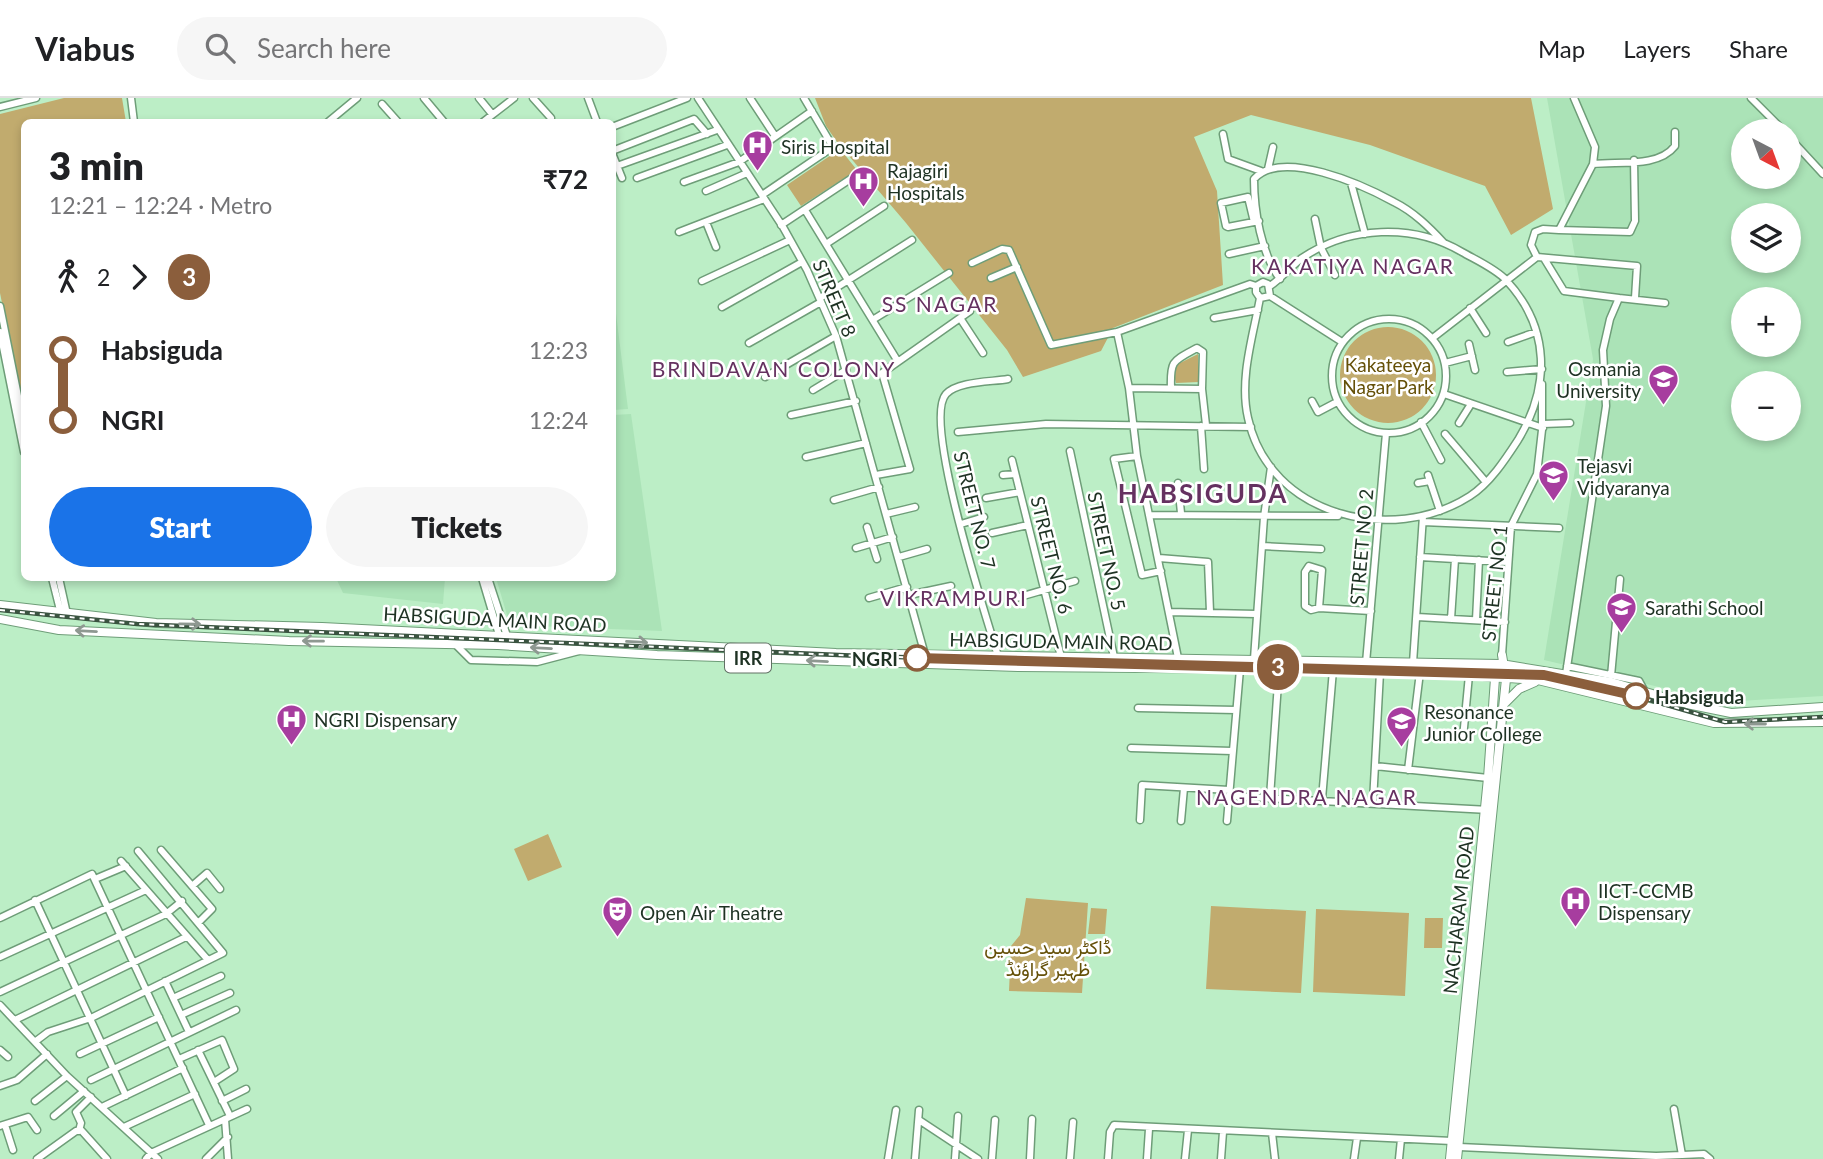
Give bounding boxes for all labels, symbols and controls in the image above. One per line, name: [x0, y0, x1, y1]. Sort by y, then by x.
search box: [177, 17, 667, 80]
text: Viabus: [35, 28, 135, 68]
icon: search: [201, 29, 239, 67]
text: Search here: [257, 32, 391, 64]
text: Map: [1538, 34, 1585, 63]
text: Layers: [1623, 34, 1691, 63]
text: Share: [1729, 34, 1788, 63]
north arrow: [1731, 119, 1801, 189]
map controls: [1731, 119, 1801, 441]
hospital icon: Siris Hospital: [741, 129, 775, 173]
place label: Siris Hospital: [781, 135, 890, 158]
text: 3 min: [49, 142, 144, 188]
place label: Rajagiri Hospitals: [887, 159, 964, 204]
text: ₹72: [543, 163, 588, 195]
hospital icon: Rajagiri Hospitals: [847, 164, 881, 208]
text: 12:21 – 12:24 · Metro: [49, 191, 272, 219]
button: layers: [1731, 203, 1801, 273]
district label: KAKATIYA NAGAR: [1251, 253, 1455, 278]
street label: STREET 8: [808, 256, 862, 340]
icon: walk: [49, 258, 87, 296]
icon: forward: [120, 258, 158, 296]
text: 3: [182, 262, 196, 291]
text: 2: [97, 263, 110, 291]
button: +: [1731, 287, 1801, 357]
district label: SS NAGAR: [882, 291, 998, 316]
text: Habsiguda: [101, 334, 223, 366]
text: 12:23: [529, 336, 588, 364]
park label: Kakateeya Nagar Park: [1342, 353, 1434, 398]
district label: BRINDAVAN COLONY: [652, 356, 896, 381]
place label: Osmania University: [1556, 357, 1641, 402]
school or university icon: Osmania University: [1647, 362, 1681, 406]
button: −: [1731, 371, 1801, 441]
text: NGRI: [101, 404, 164, 436]
text: 12:24: [529, 406, 588, 434]
street label: STREET NO. 7: [949, 449, 1001, 571]
place label: Tejasvi Vidyaranya: [1577, 454, 1670, 499]
school or university icon: Tejasvi Vidyaranya: [1537, 459, 1571, 503]
district label: HABSIGUDA: [1118, 477, 1288, 509]
button: Start: [49, 487, 312, 567]
button: Tickets: [326, 487, 588, 567]
street label: STREET NO 2: [1344, 488, 1378, 606]
street label: STREET NO. 5: [1083, 490, 1131, 612]
street label: STREET NO. 6: [1026, 494, 1078, 616]
street label: STREET NO 1: [1476, 524, 1512, 642]
district label: VIKRAMPURI: [880, 585, 1028, 610]
school or university icon: Sarathi School: [1605, 590, 1639, 634]
place label: Sarathi School: [1645, 596, 1764, 619]
street label: HABSIGUDA MAIN ROAD: [383, 602, 607, 636]
one-way arrow: [178, 617, 201, 631]
one-way arrow: [75, 624, 98, 637]
street label: HABSIGUDA MAIN ROAD: [949, 628, 1173, 654]
one-way arrow: [302, 635, 325, 648]
one-way arrow: [626, 635, 649, 648]
one-way arrow: [530, 641, 553, 654]
road number: IRR: [725, 644, 771, 672]
line badge: 3: [1255, 644, 1301, 690]
marker: NGRI: [904, 645, 930, 671]
place label: NGRI: [852, 647, 898, 670]
text: 3: [1271, 652, 1285, 681]
one-way arrow: [806, 654, 829, 667]
marker: Habsiguda: [1623, 683, 1649, 709]
place label: Habsiguda: [1655, 685, 1744, 708]
place label: Resonance Junior College: [1424, 700, 1542, 745]
hospital icon: NGRI Dispensary: [274, 702, 308, 746]
school or university icon: Resonance Junior College: [1384, 705, 1418, 749]
place label: NGRI Dispensary: [314, 708, 457, 731]
one-way arrow: [1744, 717, 1767, 731]
district label: NAGENDRA NAGAR: [1196, 784, 1418, 809]
street label: NACHARAM ROAD: [1438, 825, 1478, 995]
place label: IICT-CCMB Dispensary: [1598, 879, 1694, 924]
hospital icon: IICT-CCMB Dispensary: [1558, 884, 1592, 928]
theatre icon: Open Air Theatre: [600, 895, 634, 939]
place label: Open Air Theatre: [640, 901, 783, 924]
park label: ڈاکٹر سید حسین ظہیر گراؤنڈ: [984, 935, 1112, 981]

